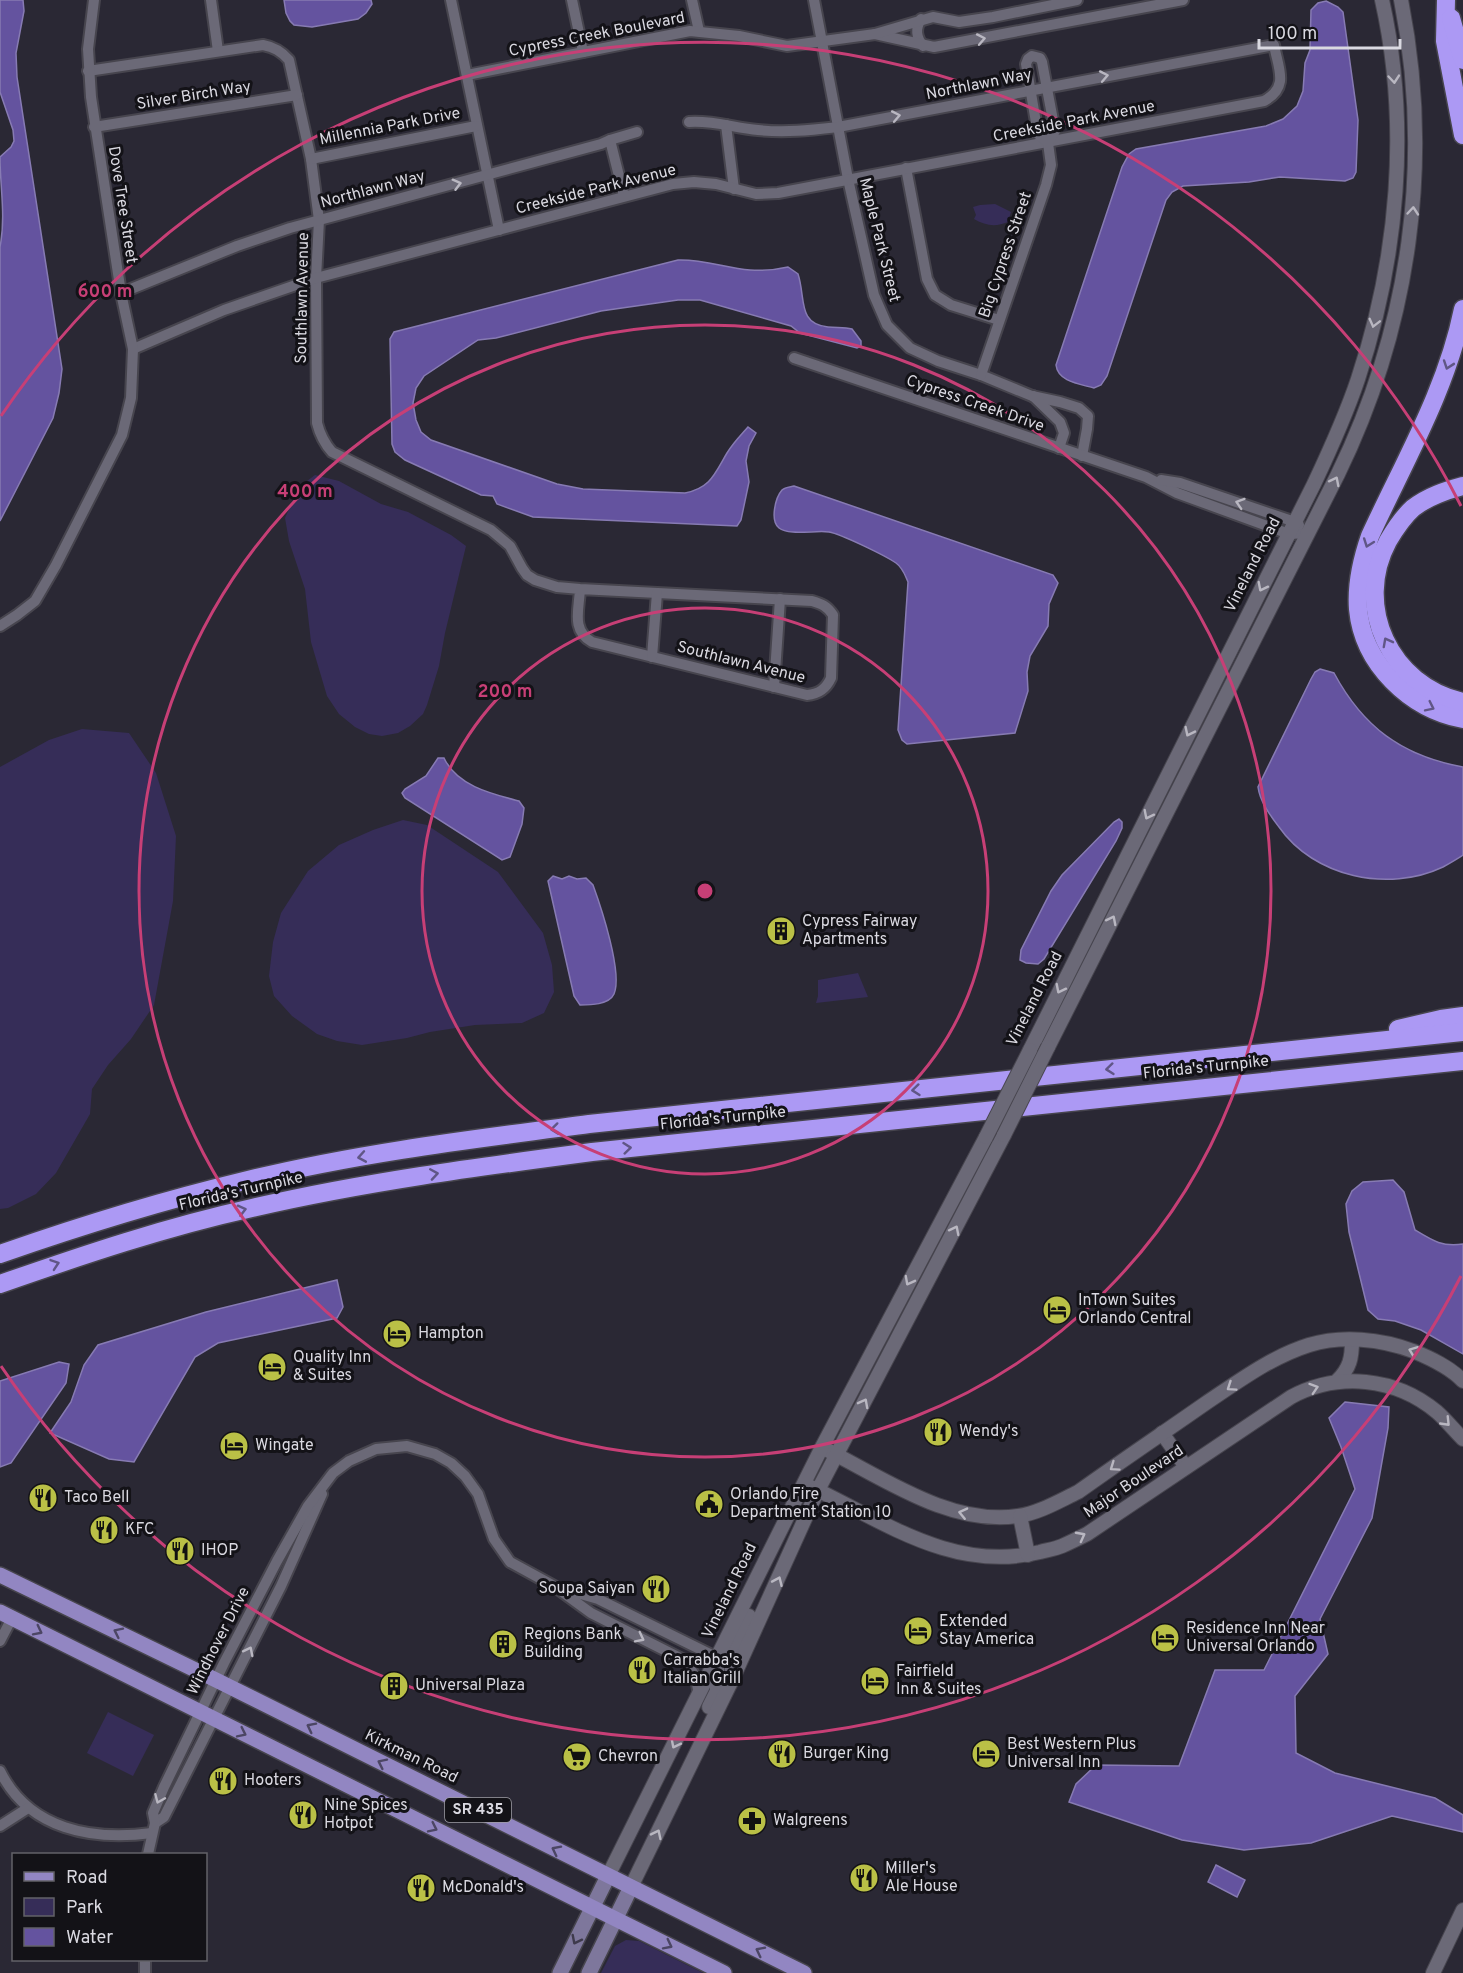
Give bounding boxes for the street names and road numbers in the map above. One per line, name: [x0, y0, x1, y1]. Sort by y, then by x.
street label: Cypress Creek Boulevard: [507, 8, 687, 62]
street label: Northlawn Way: [924, 65, 1034, 105]
street label: Silver Birch Way: [135, 77, 253, 115]
street label: Creekside Park Avenue: [991, 96, 1157, 148]
street label: Millennia Park Drive: [318, 104, 462, 150]
street label: Dove Tree Street: [103, 145, 141, 265]
street label: Creekside Park Avenue: [514, 160, 678, 220]
street label: Northlawn Way: [318, 166, 428, 214]
street label: Maple Park Street: [854, 176, 904, 304]
street label: Big Cypress Street: [975, 189, 1037, 321]
street label: Southlawn Avenue: [292, 232, 314, 364]
street label: Cypress Creek Drive: [903, 371, 1047, 437]
street label: Vineland Road: [1220, 514, 1286, 616]
street label: Southlawn Avenue: [675, 637, 807, 689]
street label: Vineland Road: [1002, 948, 1068, 1050]
street label: Florida's Turnpike: [1142, 1051, 1270, 1085]
street label: Florida's Turnpike: [659, 1102, 787, 1136]
street label: Florida's Turnpike: [177, 1168, 305, 1216]
street label: Major Boulevard: [1080, 1441, 1188, 1523]
street label: Vineland Road: [698, 1540, 762, 1642]
street label: Windhover Drive: [183, 1584, 255, 1698]
street label: Kirkman Road: [361, 1726, 461, 1788]
road number: SR 435: [445, 1798, 511, 1822]

